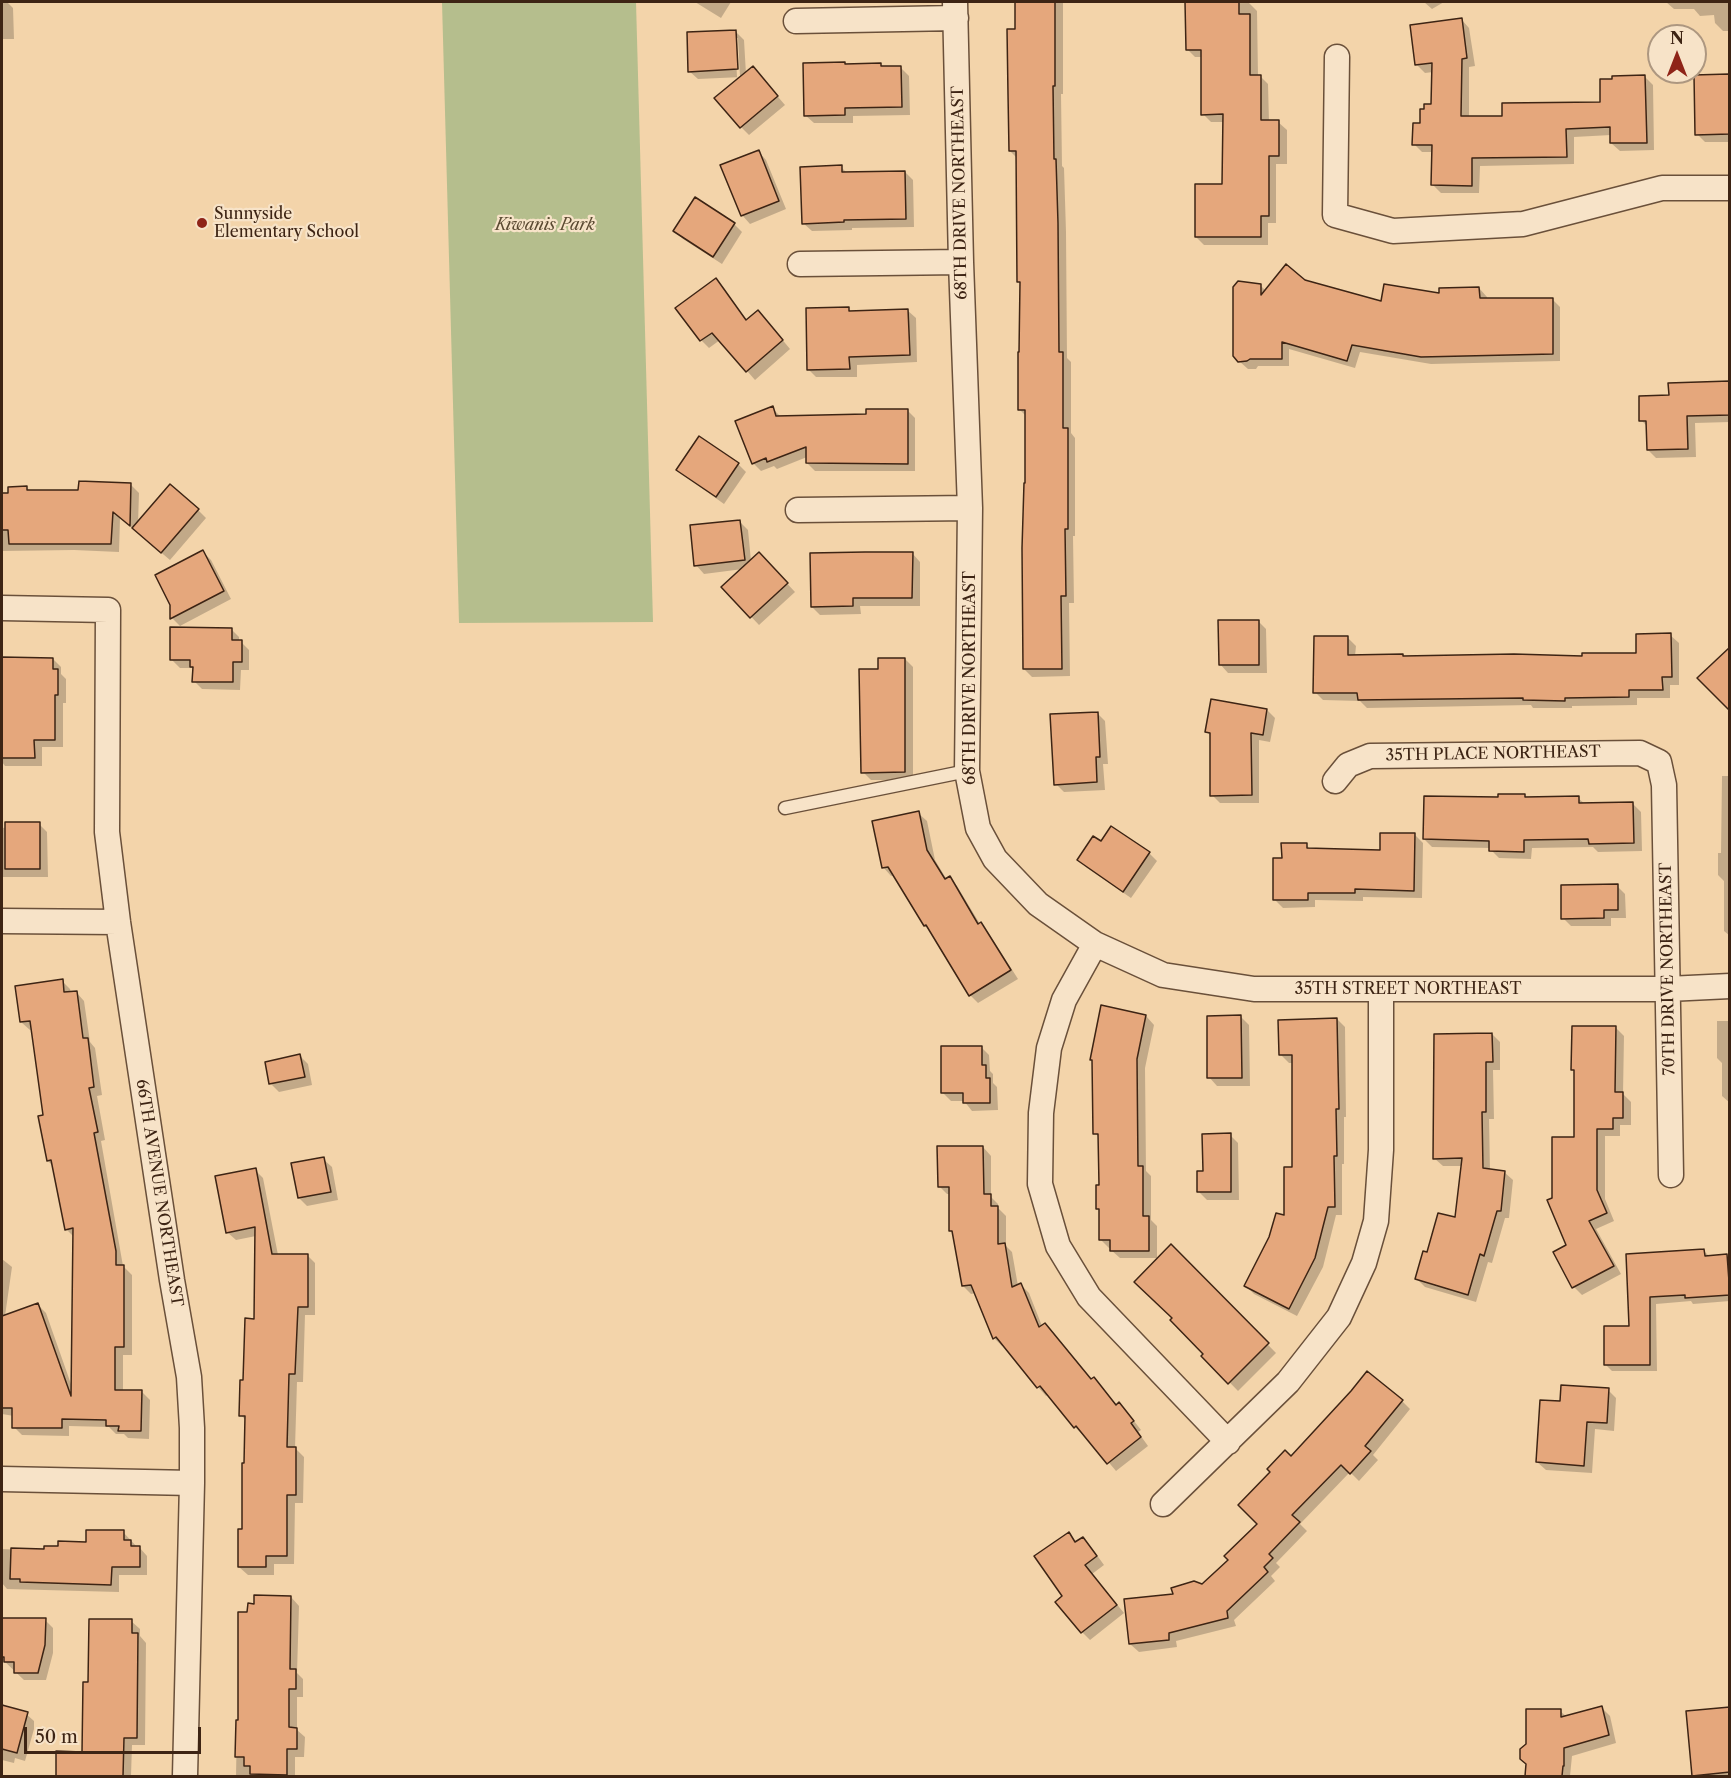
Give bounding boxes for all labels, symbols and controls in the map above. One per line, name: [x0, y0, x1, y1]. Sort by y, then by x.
north arrow: [1647, 24, 1707, 84]
text: N: [1670, 28, 1684, 48]
street label: 68TH DRIVE NORTHEAST: [949, 86, 971, 300]
place label: Sunnyside Elementary School: [214, 204, 359, 242]
park label: Kiwanis Park: [495, 215, 595, 235]
marker: Sunnyside Elementary School: [195, 216, 209, 230]
street label: 68TH DRIVE NORTHEAST: [960, 571, 980, 785]
street label: 35TH PLACE NORTHEAST: [1385, 743, 1601, 765]
street label: 70TH DRIVE NORTHEAST: [1657, 862, 1679, 1076]
street label: 35TH STREET NORTHEAST: [1295, 979, 1521, 999]
street label: 66TH AVENUE NORTHEAST: [132, 1078, 186, 1308]
scale bar: [27, 1715, 204, 1753]
text: 50 m: [35, 1726, 78, 1748]

